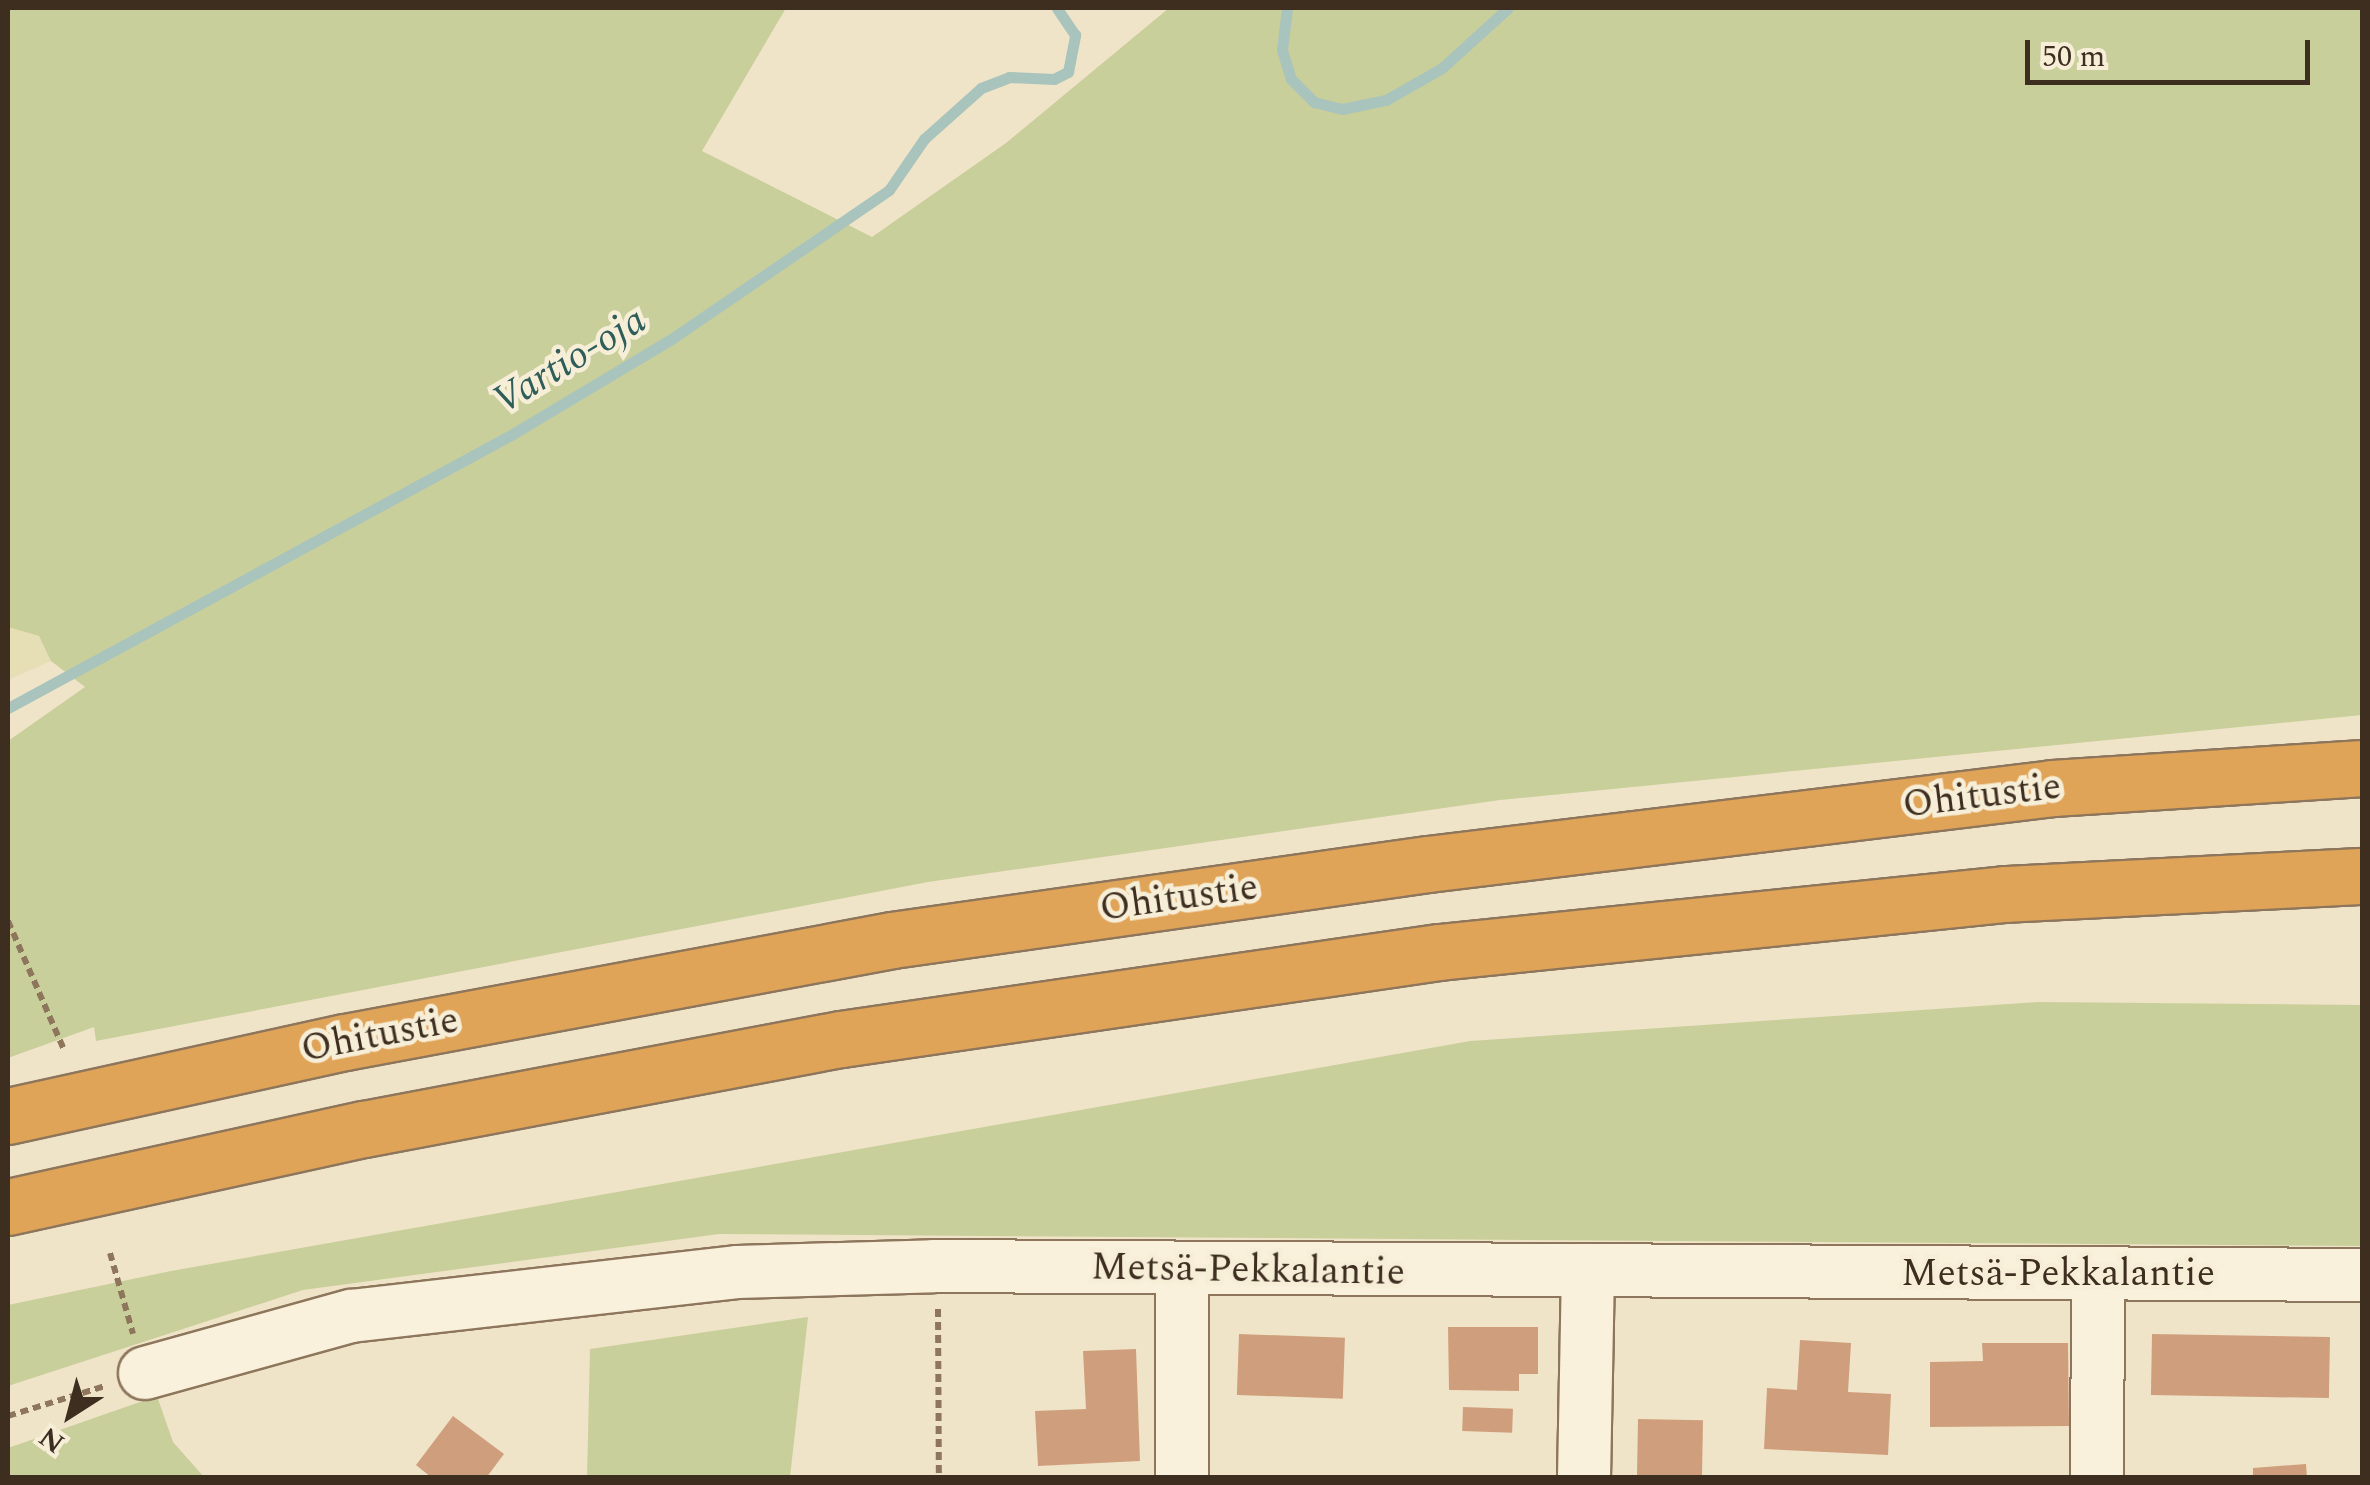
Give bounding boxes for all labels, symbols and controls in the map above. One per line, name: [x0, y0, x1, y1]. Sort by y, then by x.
scale bar: [2030, 20, 2315, 82]
text: 50 m: [2042, 34, 2105, 80]
water label: Vartio-oja: [485, 297, 655, 425]
street label: Ohitustie: [1900, 765, 2064, 829]
street label: Ohitustie: [1097, 865, 1261, 933]
street label: Ohitustie: [298, 998, 462, 1074]
street label: Metsä-Pekkalantie: [1091, 1245, 1405, 1297]
street label: Metsä-Pekkalantie: [1901, 1252, 2215, 1298]
north arrow: [20, 1365, 120, 1465]
text: N: [30, 1416, 74, 1464]

